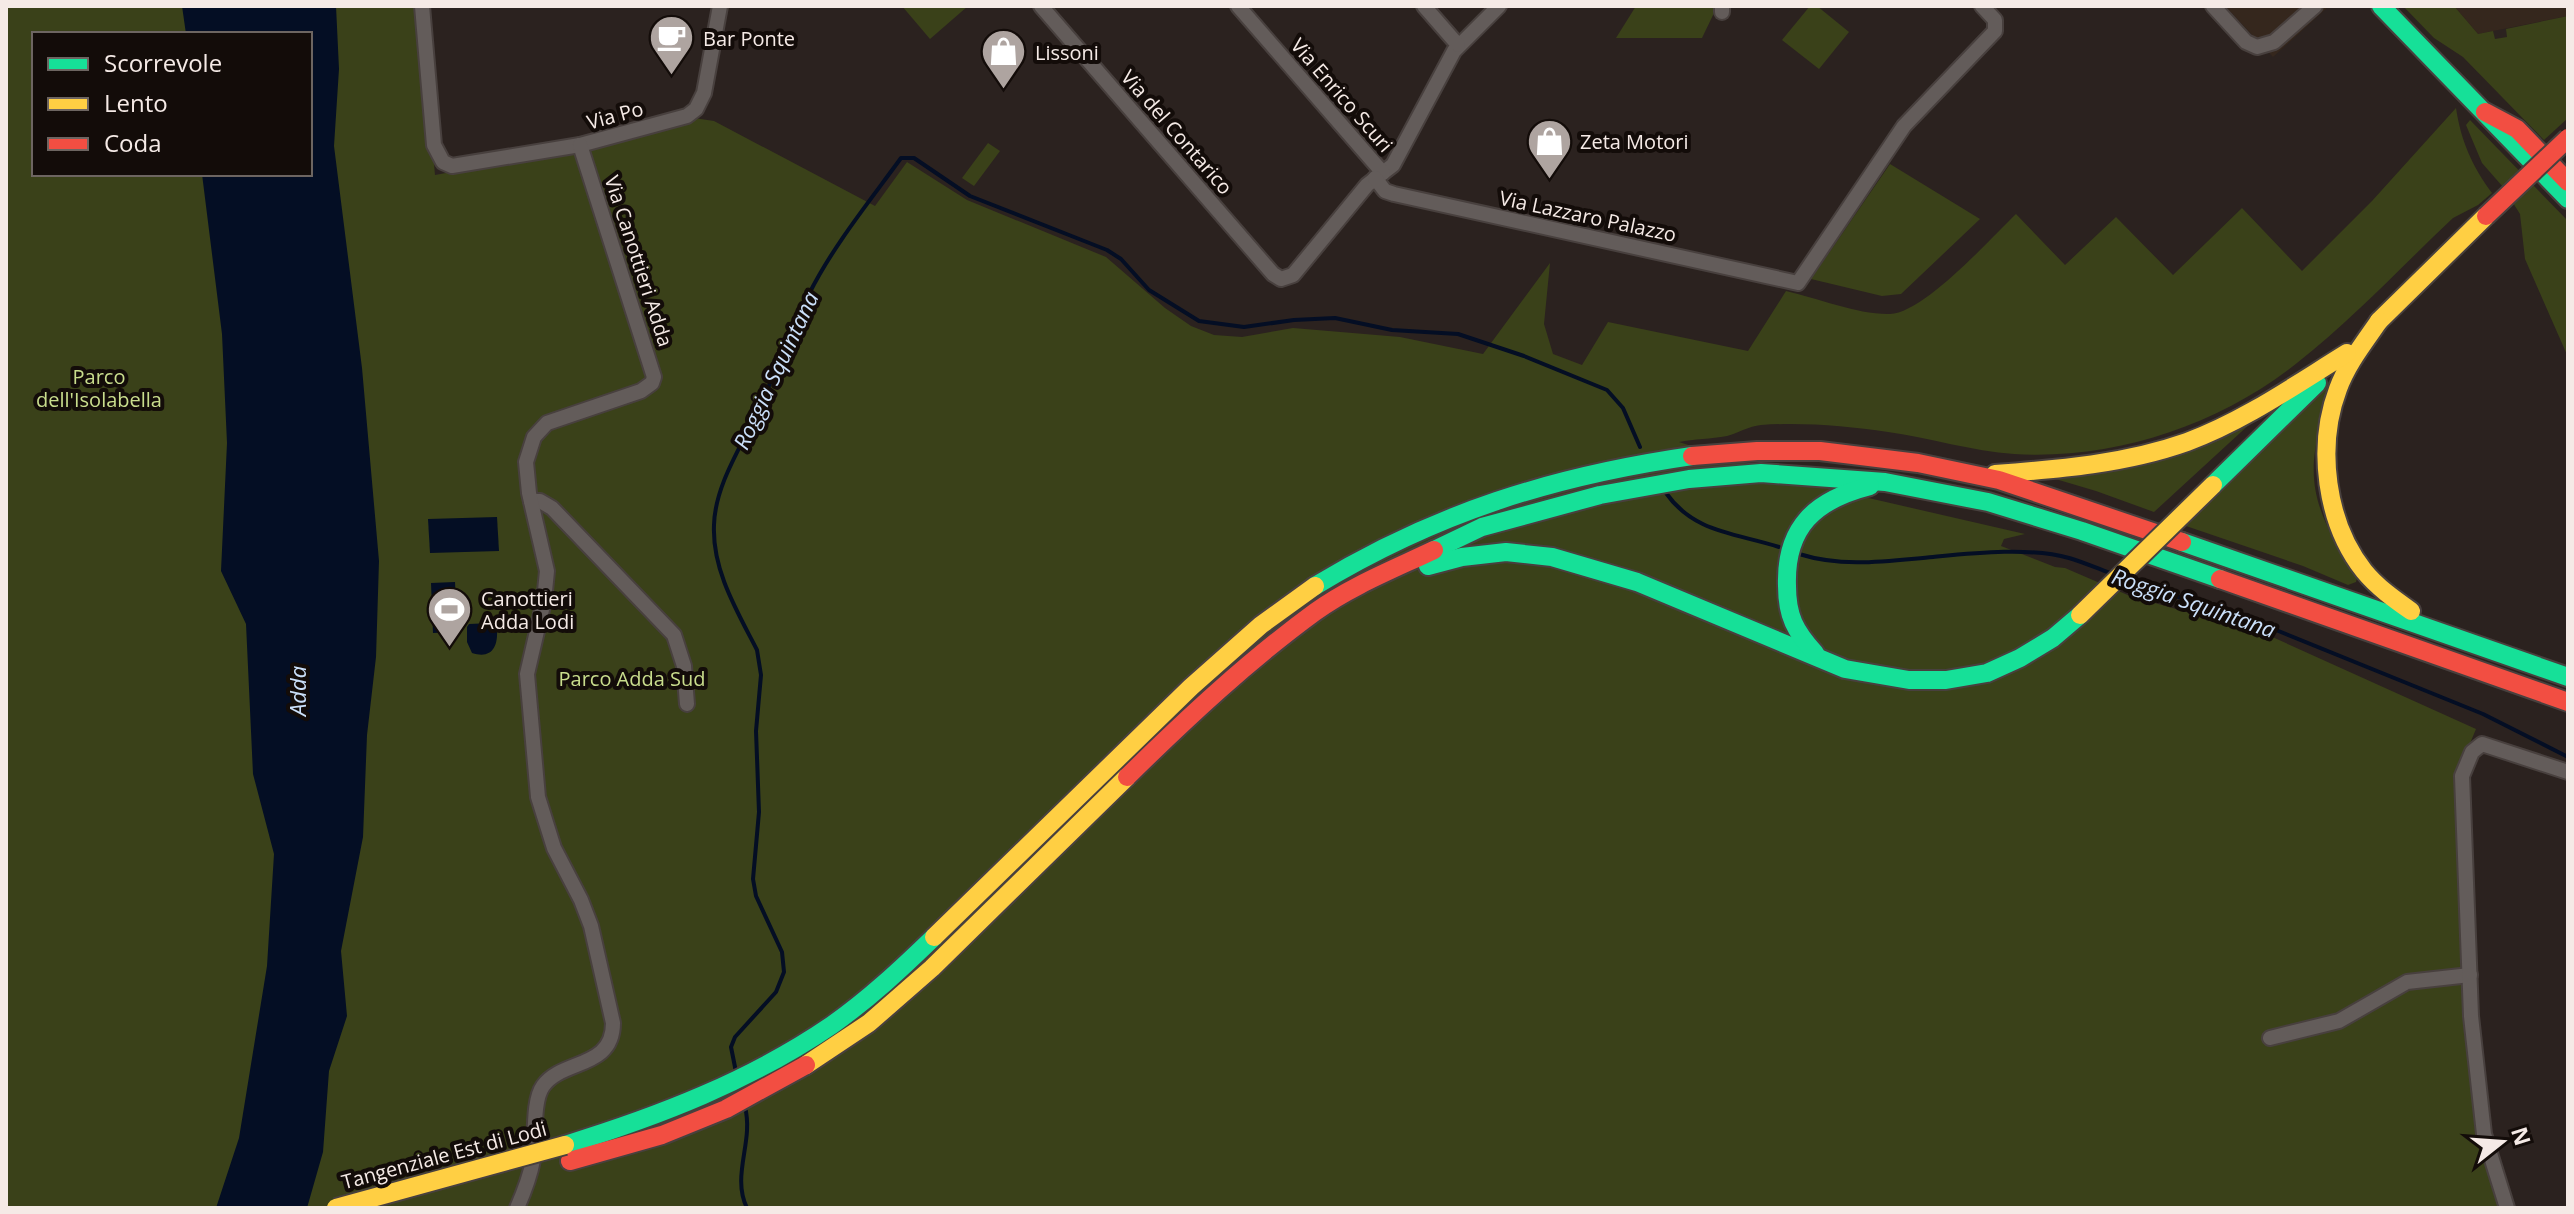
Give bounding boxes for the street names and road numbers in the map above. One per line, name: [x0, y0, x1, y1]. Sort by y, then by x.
street label: Via Enrico Scuri: [1285, 32, 1399, 158]
street label: Via del Contarico: [1115, 64, 1239, 200]
street label: Via Po: [584, 95, 646, 135]
street label: Via Canottieri Adda: [599, 172, 679, 350]
street label: Via Lazzaro Palazzo: [1497, 184, 1679, 248]
street label: Tangenziale Est di Lodi: [339, 1115, 549, 1195]

